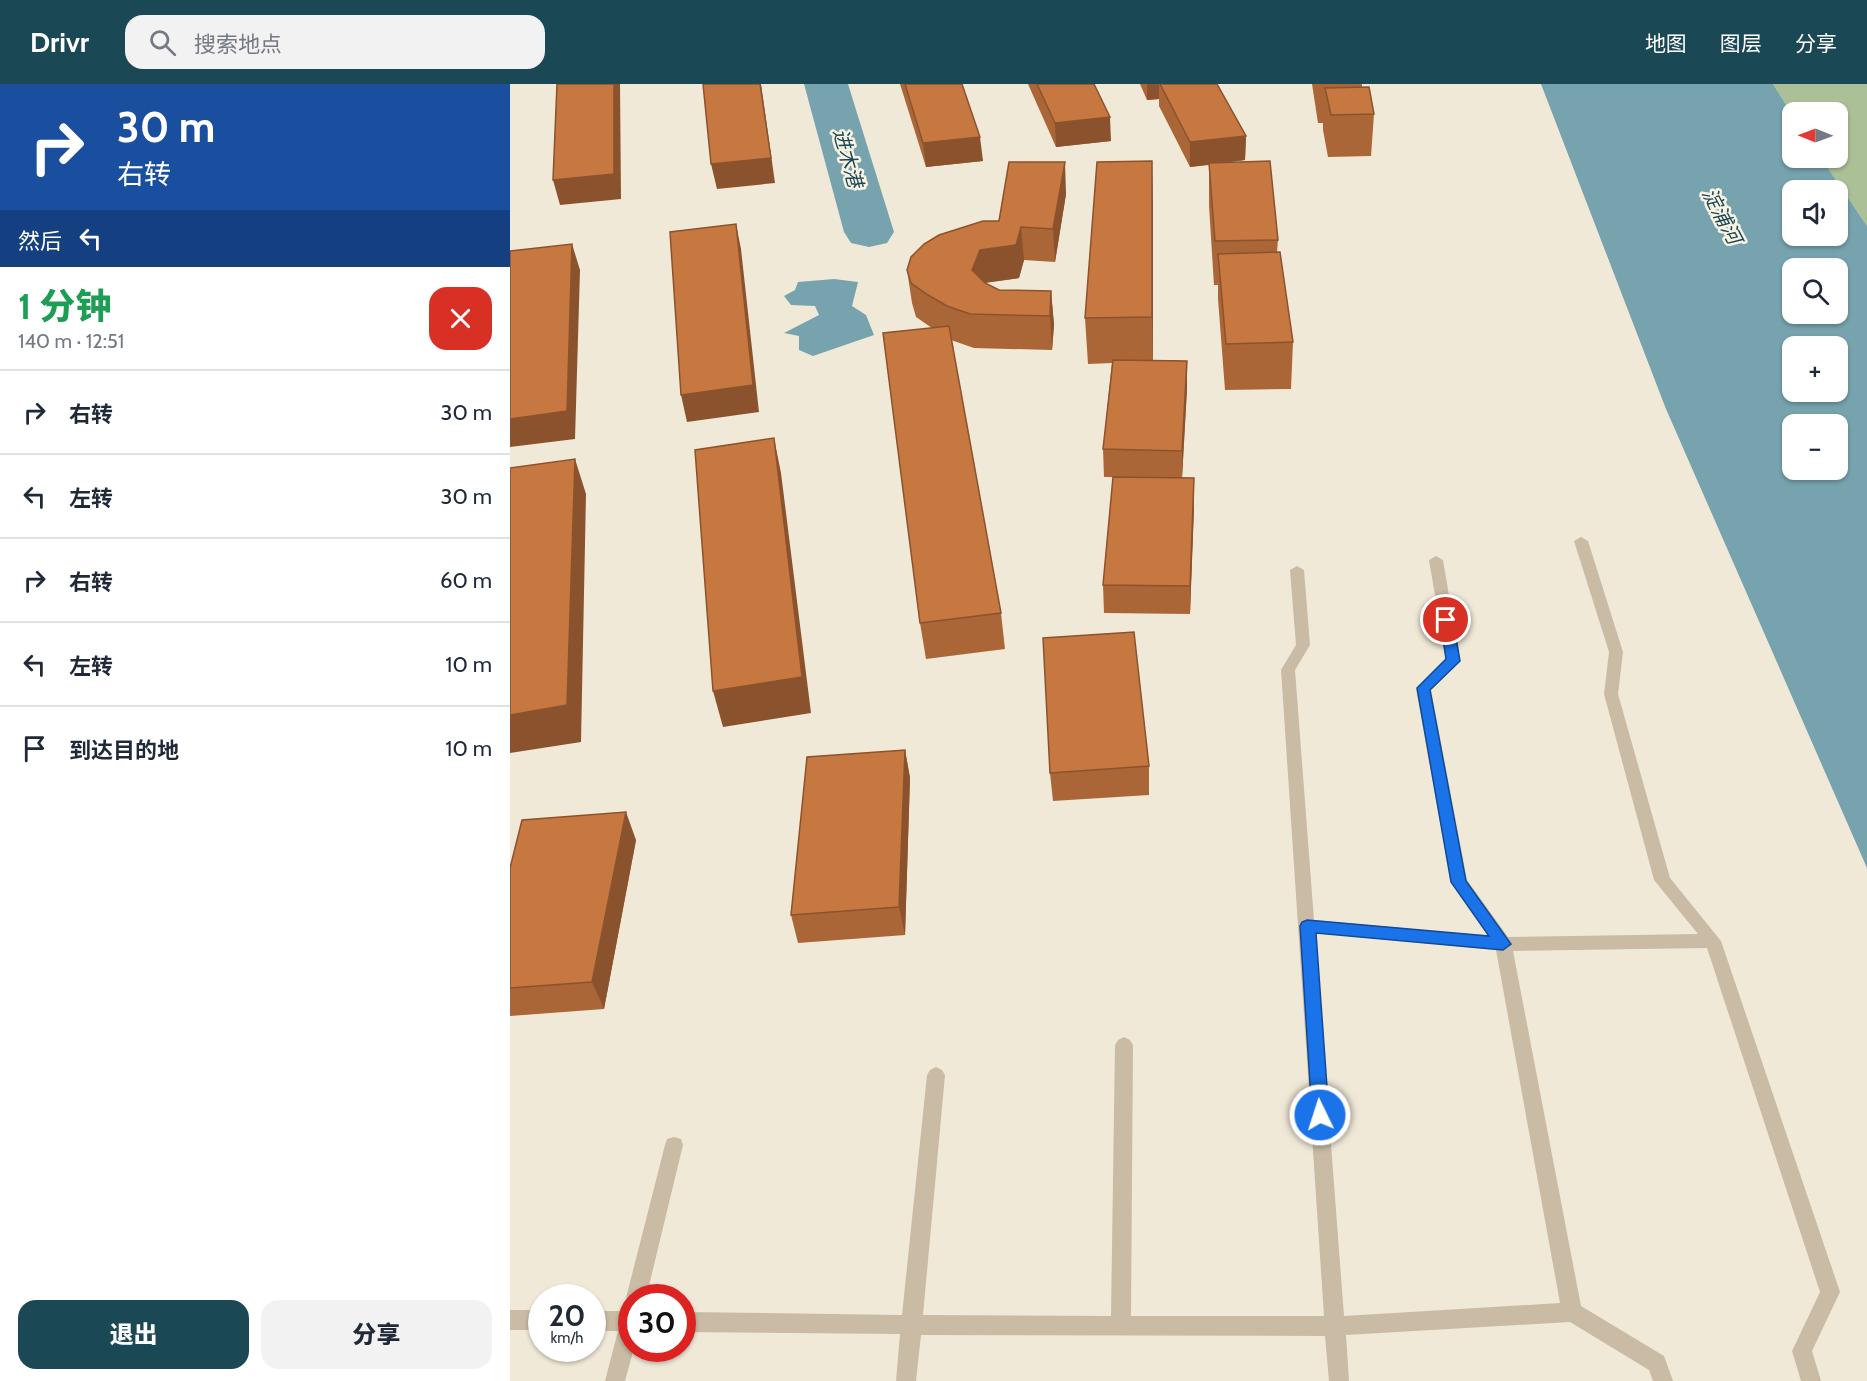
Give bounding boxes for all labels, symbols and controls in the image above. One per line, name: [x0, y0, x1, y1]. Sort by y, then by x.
search box: [125, 15, 545, 69]
text: Drivr: [30, 25, 89, 59]
icon: search: [146, 26, 179, 59]
text: 搜索地点: [194, 31, 282, 58]
text: 地图: [1645, 31, 1687, 56]
text: 图层: [1720, 31, 1762, 56]
text: 分享: [1795, 31, 1837, 56]
text: 30 m: [117, 101, 215, 153]
north arrow: [1782, 102, 1848, 168]
map controls: [1782, 102, 1848, 480]
icon: right: [18, 108, 96, 186]
water label: 进木港: [828, 126, 869, 193]
text: 右转: [117, 158, 171, 191]
button: sound: [1782, 180, 1848, 246]
water label: 淀浦河: [1697, 184, 1749, 252]
icon: left: [74, 222, 107, 255]
text: 然后: [18, 228, 62, 255]
button: search: [1782, 258, 1848, 324]
text: 1 分钟: [18, 284, 111, 328]
button: close: [429, 287, 492, 350]
text: 140 m · 12:51: [18, 329, 124, 353]
button: +: [1782, 336, 1848, 402]
icon: right: [18, 396, 51, 429]
text: 30 m: [440, 399, 492, 426]
text: 右转: [69, 401, 113, 428]
button: −: [1782, 414, 1848, 480]
icon: left: [18, 480, 51, 513]
text: 30 m: [440, 483, 492, 510]
text: 左转: [69, 485, 113, 512]
icon: right: [18, 564, 51, 597]
text: 60 m: [440, 567, 492, 594]
text: 右转: [69, 569, 113, 596]
pin: [1420, 594, 1471, 645]
icon: arrive: [1429, 603, 1462, 636]
icon: left: [18, 648, 51, 681]
text: 10 m: [445, 651, 492, 678]
text: 左转: [69, 653, 113, 680]
icon: arrive: [18, 732, 51, 765]
text: 10 m: [445, 735, 492, 762]
text: 到达目的地: [69, 737, 179, 764]
position arrow: [1288, 1083, 1352, 1147]
speed limit sign: 30: [618, 1284, 696, 1362]
text: 20: [548, 1297, 586, 1334]
button: 退出: [18, 1300, 249, 1369]
button: 分享: [261, 1300, 492, 1369]
text: km/h: [551, 1329, 583, 1347]

